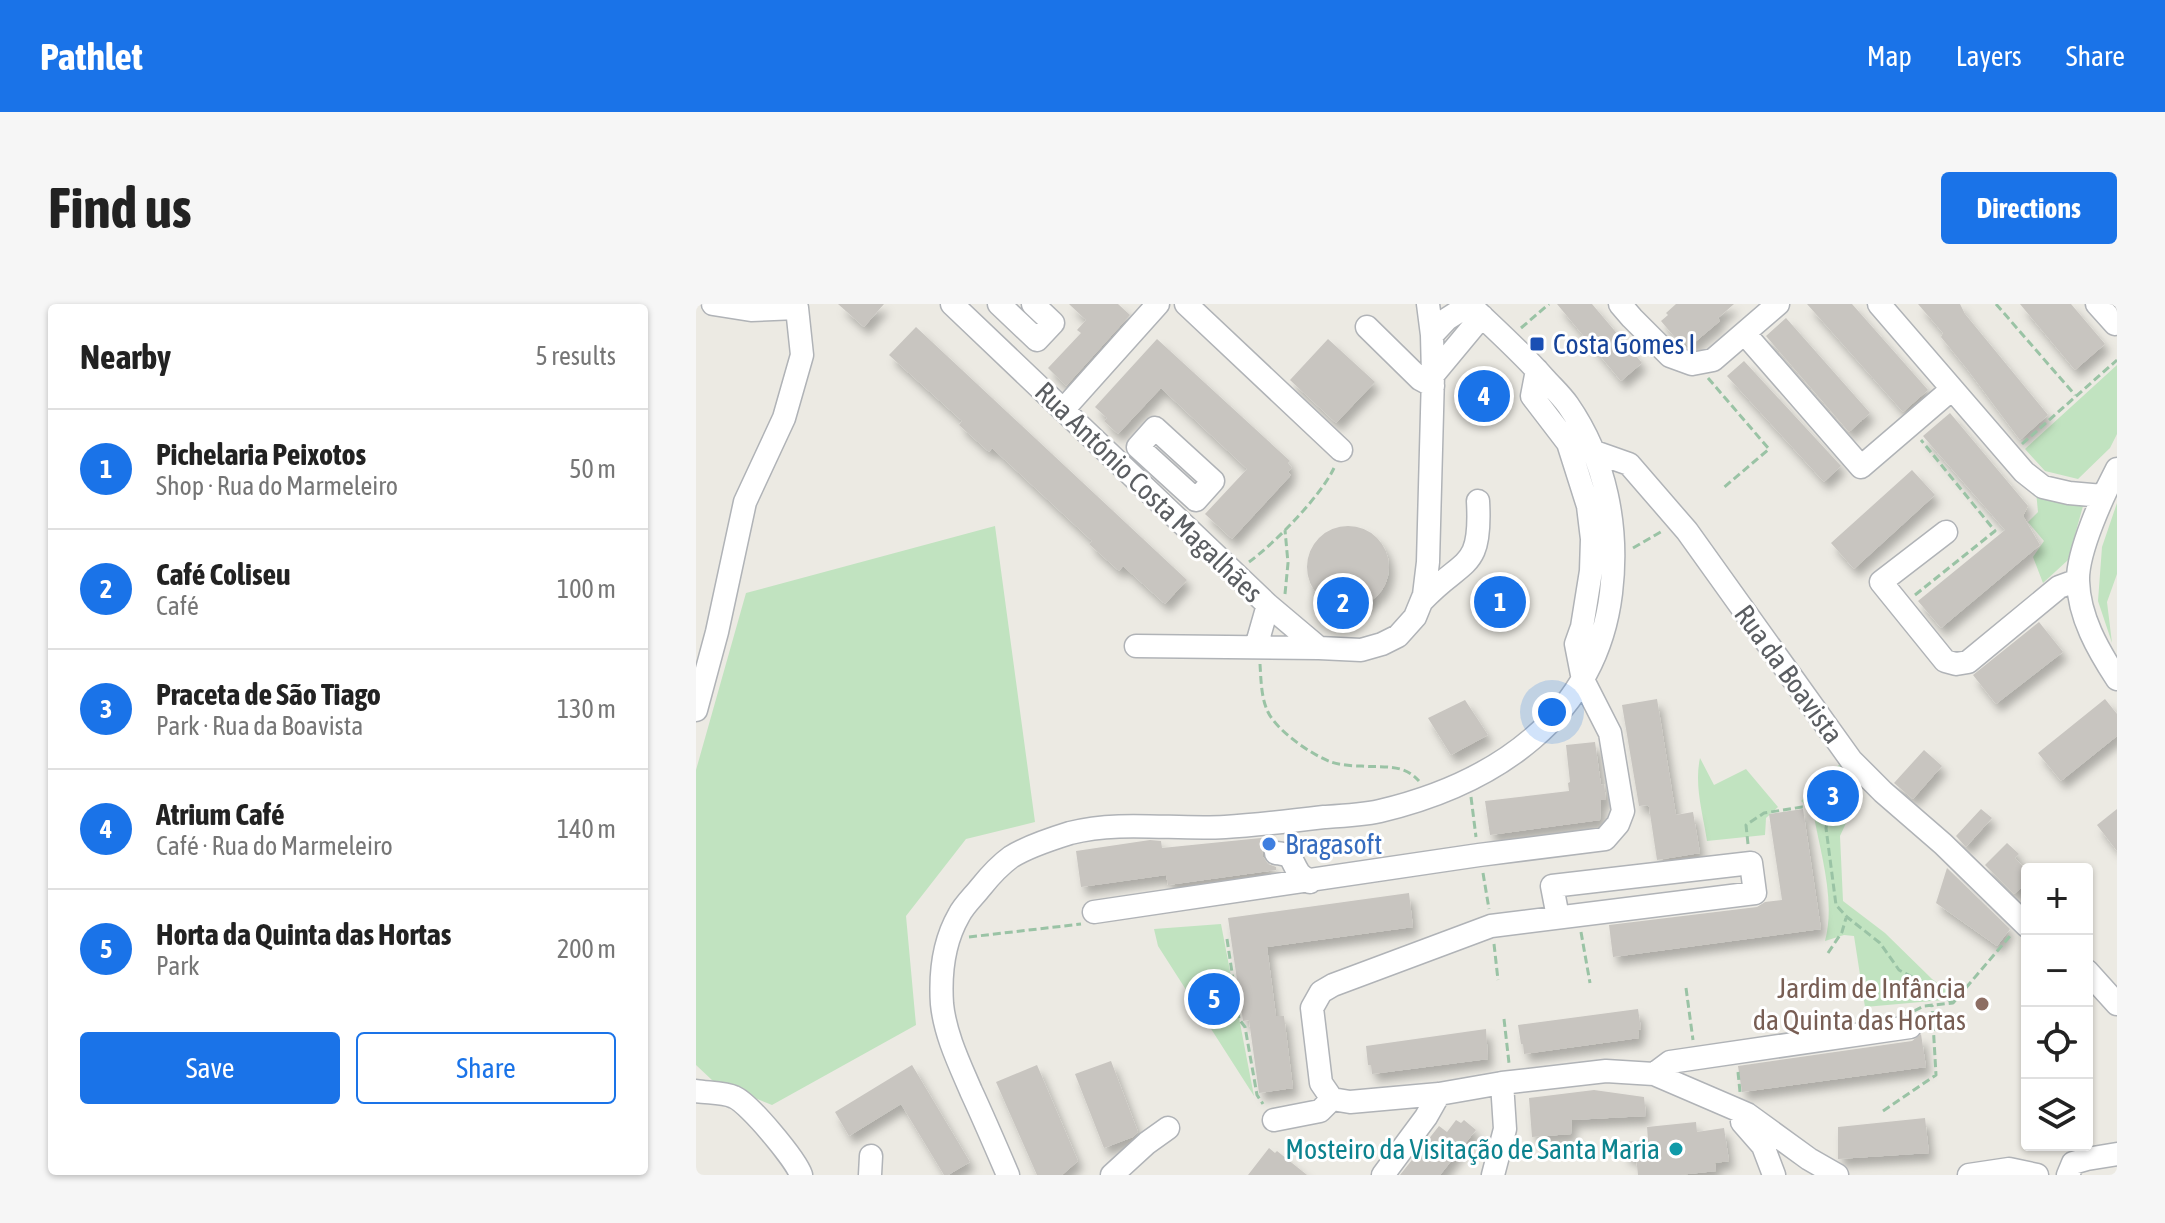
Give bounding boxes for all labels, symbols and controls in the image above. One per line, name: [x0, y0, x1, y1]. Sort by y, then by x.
text: Pathlet: [40, 35, 143, 78]
text: Map: [1867, 40, 1912, 72]
text: Layers: [1956, 40, 2022, 72]
text: Share: [2066, 40, 2125, 72]
button: Directions: [1941, 172, 2117, 244]
text: Find us: [48, 176, 192, 240]
place label: Costa Gomes I: [1553, 328, 1695, 360]
marker: Costa Gomes I: [1528, 335, 1546, 353]
text: Nearby: [80, 337, 171, 376]
text: 5 results: [535, 341, 616, 371]
pin: 4: [1458, 366, 1510, 426]
street label: Rua António Costa Magalhães: [1029, 375, 1269, 609]
text: Pichelaria Peixotos: [156, 437, 366, 471]
text: 1: [100, 454, 112, 484]
text: 50 m: [569, 454, 616, 484]
text: Shop · Rua do Marmeleiro: [156, 471, 398, 501]
text: Café Coliseu: [156, 557, 291, 591]
pin: 1: [1474, 572, 1526, 632]
pin: 2: [1317, 573, 1369, 633]
text: 2: [100, 574, 112, 604]
text: 100 m: [557, 574, 616, 604]
text: Café: [156, 591, 199, 621]
street label: Rua da Boavista: [1728, 599, 1850, 749]
text: Praceta de São Tiago: [156, 677, 381, 711]
your location: [1532, 692, 1572, 732]
text: 3: [100, 694, 112, 724]
text: 130 m: [557, 694, 616, 724]
text: Park · Rua da Boavista: [156, 711, 363, 741]
pin: 3: [1807, 766, 1859, 826]
text: Atrium Café: [156, 797, 285, 831]
text: 4: [100, 814, 112, 844]
text: 140 m: [557, 814, 616, 844]
place label: Bragasoft: [1285, 828, 1382, 860]
text: Café · Rua do Marmeleiro: [156, 831, 393, 861]
marker: Bragasoft: [1260, 835, 1278, 853]
map controls: [2021, 863, 2093, 1151]
button: +: [2021, 863, 2093, 935]
text: Horta da Quinta das Hortas: [156, 917, 451, 951]
text: 5: [100, 934, 112, 964]
text: 200 m: [557, 934, 616, 964]
button: −: [2021, 935, 2093, 1007]
text: Park: [156, 951, 199, 981]
pin: 5: [1188, 969, 1240, 1029]
place label: Jardim de Infância da Quinta das Hortas: [1753, 972, 1966, 1036]
marker: Jardim de Infância da Quinta das Hortas: [1973, 995, 1991, 1013]
button: locate: [2021, 1007, 2093, 1079]
button: Save: [80, 1032, 340, 1104]
button: Share: [356, 1032, 616, 1104]
button: layers: [2021, 1079, 2093, 1151]
place label: Mosteiro da Visitação de Santa Maria: [1285, 1133, 1660, 1165]
marker: Mosteiro da Visitação de Santa Maria: [1667, 1140, 1685, 1158]

